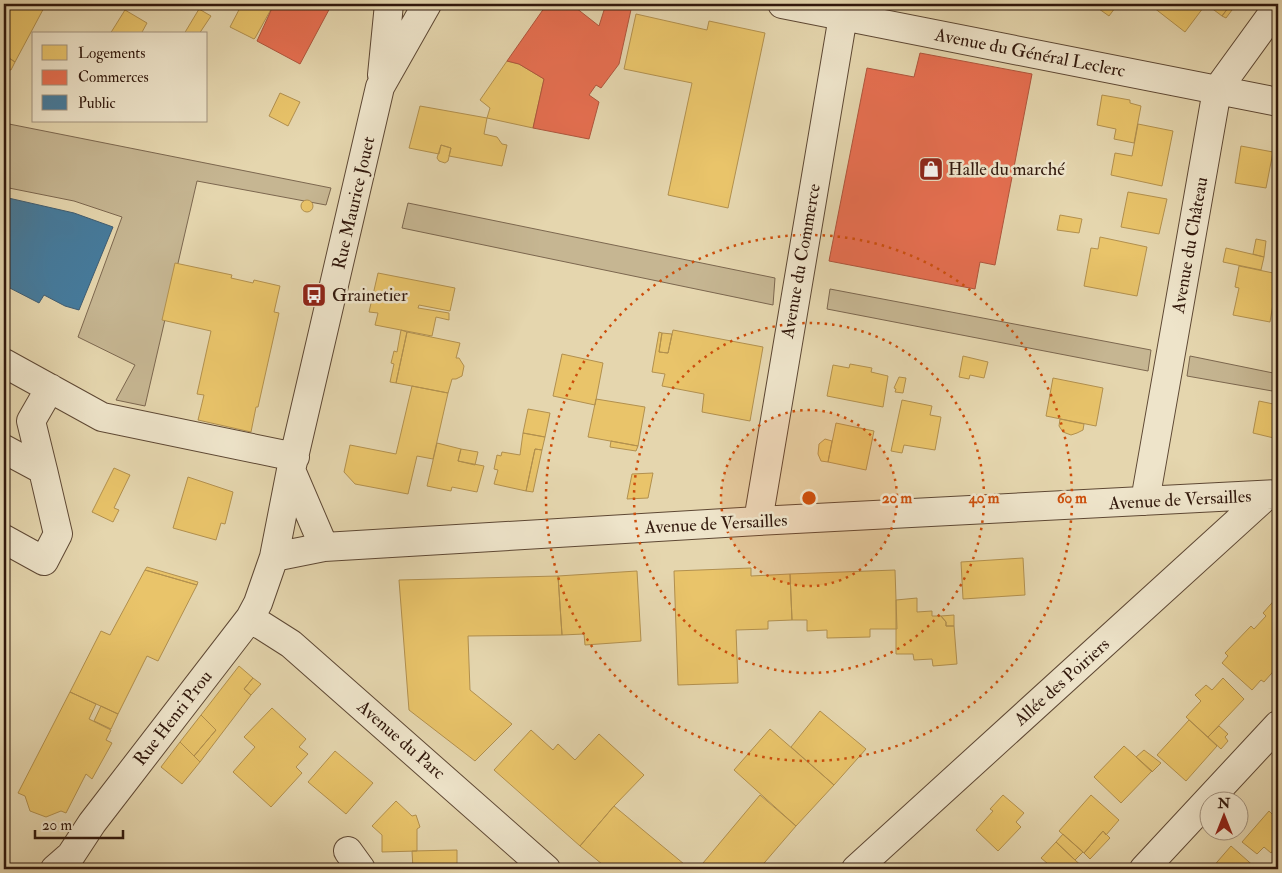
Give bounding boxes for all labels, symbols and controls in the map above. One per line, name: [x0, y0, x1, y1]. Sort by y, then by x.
street label: Avenue du Général Leclerc: [932, 23, 1127, 83]
legend: [32, 32, 208, 122]
text: Logements: [78, 44, 145, 63]
text: Commerces: [78, 68, 149, 87]
text: Public: [78, 94, 116, 113]
street label: Rue Maurice Jouet: [328, 134, 380, 272]
shop icon: Halle du marché: [918, 156, 944, 182]
place label: Halle du marché: [948, 158, 1065, 181]
street label: Avenue du Château: [1167, 175, 1213, 316]
street label: Avenue du Commerce: [776, 181, 826, 341]
bus stop icon: Grainetier: [301, 282, 327, 308]
place label: Grainetier: [332, 284, 408, 307]
street label: Avenue de Versailles: [1107, 485, 1252, 515]
centre of rings: [800, 489, 818, 507]
text: 20 m: [882, 489, 912, 508]
text: 40 m: [968, 489, 1000, 508]
text: 60 m: [1057, 489, 1087, 508]
street label: Avenue de Versailles: [643, 509, 788, 539]
street label: Allée des Poiriers: [1009, 633, 1115, 732]
street label: Rue Henri Prou: [129, 666, 217, 770]
street label: Avenue du Parc: [351, 695, 450, 785]
north arrow: [1200, 790, 1250, 840]
text: N: [1217, 795, 1231, 812]
scale bar: [35, 808, 122, 840]
text: 20 m: [42, 816, 72, 835]

